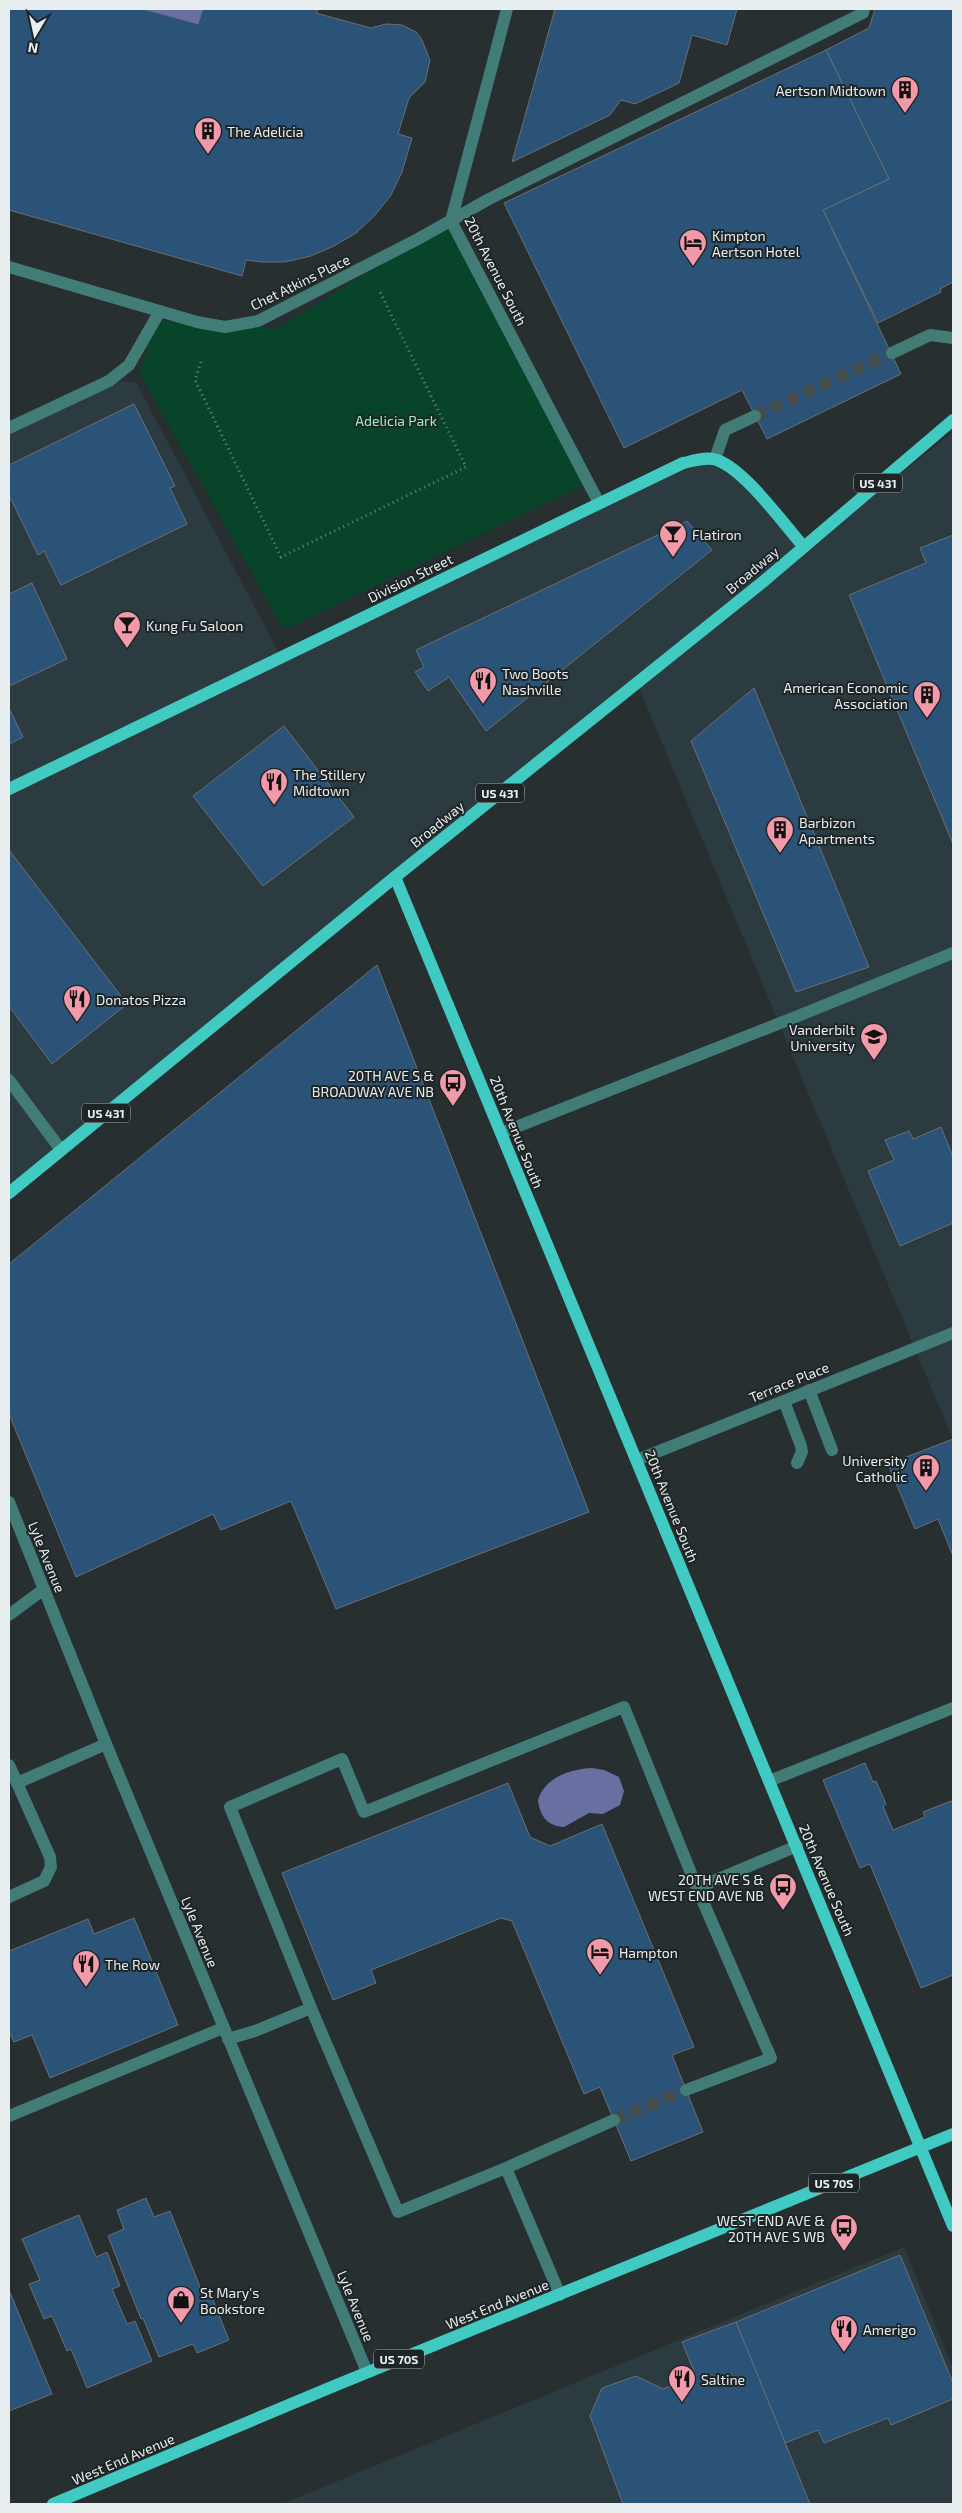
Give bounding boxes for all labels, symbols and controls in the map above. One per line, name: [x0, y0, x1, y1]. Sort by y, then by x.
north arrow: [10, 10, 60, 60]
text: N: [27, 39, 39, 58]
building icon: Aertson Midtown: [890, 75, 920, 114]
place label: Aertson Midtown: [776, 82, 886, 99]
building icon: The Adelicia: [193, 116, 223, 155]
place label: The Adelicia: [227, 123, 303, 140]
street label: 20th Avenue South: [461, 214, 531, 328]
place label: Kimpton Aertson Hotel: [712, 227, 801, 260]
hotel icon: Kimpton Aertson Hotel: [678, 228, 708, 267]
street label: Chet Atkins Place: [247, 250, 353, 314]
park label: Adelicia Park: [355, 412, 437, 429]
road number: US 431: [854, 473, 902, 492]
bar icon: Flatiron: [658, 519, 688, 558]
place label: Flatiron: [692, 526, 742, 543]
street label: Broadway: [722, 542, 783, 597]
street label: Division Street: [365, 550, 455, 606]
bar icon: Kung Fu Saloon: [112, 610, 142, 649]
place label: Kung Fu Saloon: [146, 617, 243, 634]
place label: Two Boots Nashville: [502, 665, 569, 698]
restaurant icon: Two Boots Nashville: [468, 666, 498, 705]
place label: American Economic Association: [783, 679, 908, 712]
building icon: American Economic Association: [912, 680, 942, 719]
place label: The Stillery Midtown: [293, 766, 366, 799]
restaurant icon: The Stillery Midtown: [259, 767, 289, 806]
road number: US 431: [476, 784, 524, 802]
street label: Broadway: [407, 797, 468, 851]
place label: Barbizon Apartments: [799, 814, 875, 847]
building icon: Barbizon Apartments: [765, 815, 795, 854]
restaurant icon: Donatos Pizza: [62, 984, 92, 1023]
place label: Donatos Pizza: [96, 991, 186, 1008]
place label: Vanderbilt University: [789, 1021, 856, 1054]
school or university icon: Vanderbilt University: [859, 1022, 889, 1061]
place label: 20TH AVE S & BROADWAY AVE NB: [312, 1067, 434, 1100]
bus stop icon: 20TH AVE S & BROADWAY AVE NB: [438, 1068, 468, 1107]
street label: 20th Avenue South: [487, 1073, 547, 1191]
road number: US 431: [82, 1104, 130, 1122]
street label: Terrace Place: [747, 1358, 831, 1406]
street label: 20th Avenue South: [642, 1447, 702, 1565]
place label: University Catholic: [842, 1452, 908, 1485]
building icon: University Catholic: [911, 1453, 941, 1492]
street label: Lyle Avenue: [25, 1519, 69, 1595]
street label: 20th Avenue South: [796, 1822, 858, 1938]
place label: 20TH AVE S & WEST END AVE NB: [648, 1871, 764, 1904]
bus stop icon: 20TH AVE S & WEST END AVE NB: [768, 1872, 798, 1911]
street label: Lyle Avenue: [178, 1894, 222, 1970]
hotel icon: Hampton: [585, 1937, 615, 1976]
place label: Hampton: [619, 1944, 678, 1961]
restaurant icon: The Row: [71, 1949, 101, 1988]
place label: The Row: [105, 1956, 160, 1973]
road number: US 70S: [809, 2174, 859, 2192]
place label: WEST END AVE & 20TH AVE S WB: [717, 2212, 825, 2245]
bus stop icon: WEST END AVE & 20TH AVE S WB: [829, 2213, 859, 2252]
street label: Lyle Avenue: [334, 2268, 378, 2344]
street label: West End Avenue: [443, 2276, 551, 2332]
place label: St Mary's Bookstore: [200, 2284, 265, 2317]
shop icon: St Mary's Bookstore: [166, 2285, 196, 2324]
restaurant icon: Amerigo: [829, 2314, 859, 2353]
place label: Amerigo: [863, 2321, 916, 2338]
road number: US 70S: [374, 2350, 424, 2368]
restaurant icon: Saltine: [667, 2364, 697, 2403]
place label: Saltine: [701, 2371, 745, 2388]
street label: West End Avenue: [69, 2430, 177, 2488]

